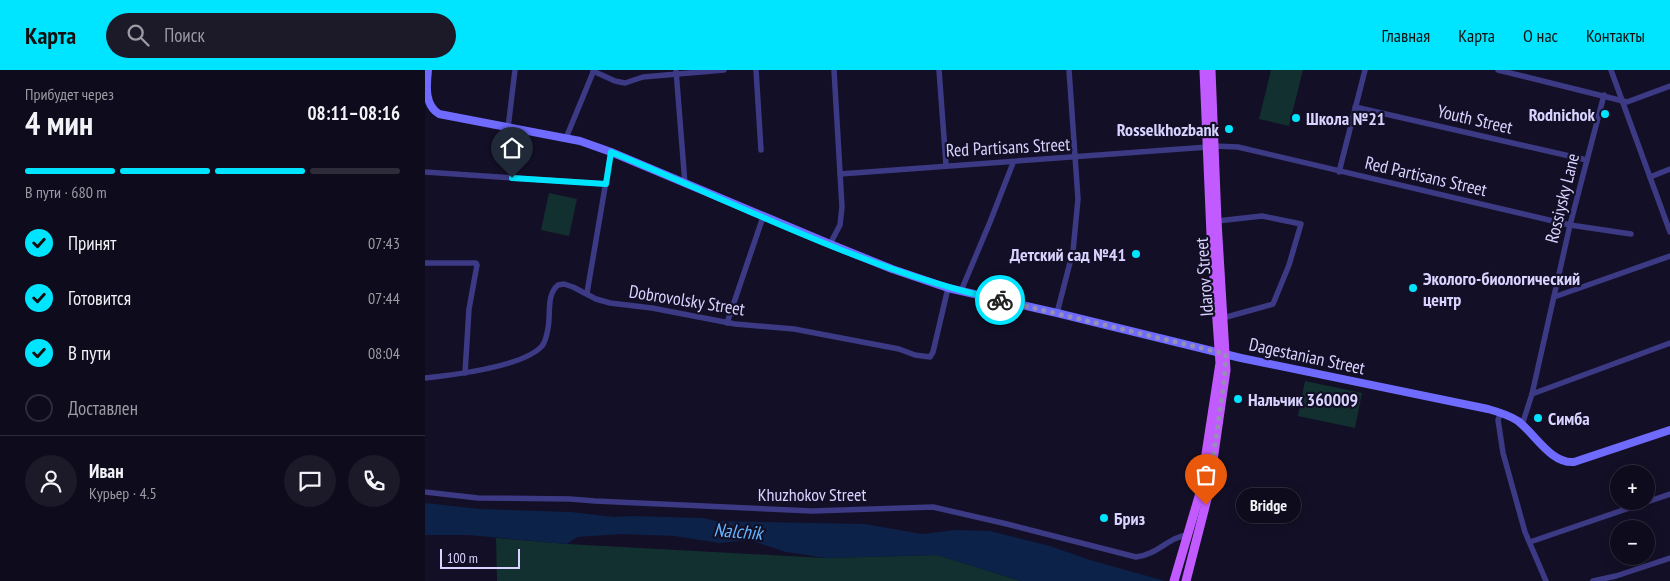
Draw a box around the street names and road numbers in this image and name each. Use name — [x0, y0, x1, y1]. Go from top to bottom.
street label: Youth Street — [1435, 99, 1515, 139]
street label: Red Partisans Street — [945, 132, 1071, 162]
street label: Red Partisans Street — [1363, 151, 1489, 201]
street label: Rossiysky Lane — [1540, 151, 1584, 245]
street label: Idarov Street — [1190, 237, 1218, 317]
street label: Dobrovolsky Street — [627, 279, 747, 321]
street label: Dagestanian Street — [1247, 332, 1367, 380]
street label: Khuzhokov Street — [758, 483, 866, 506]

